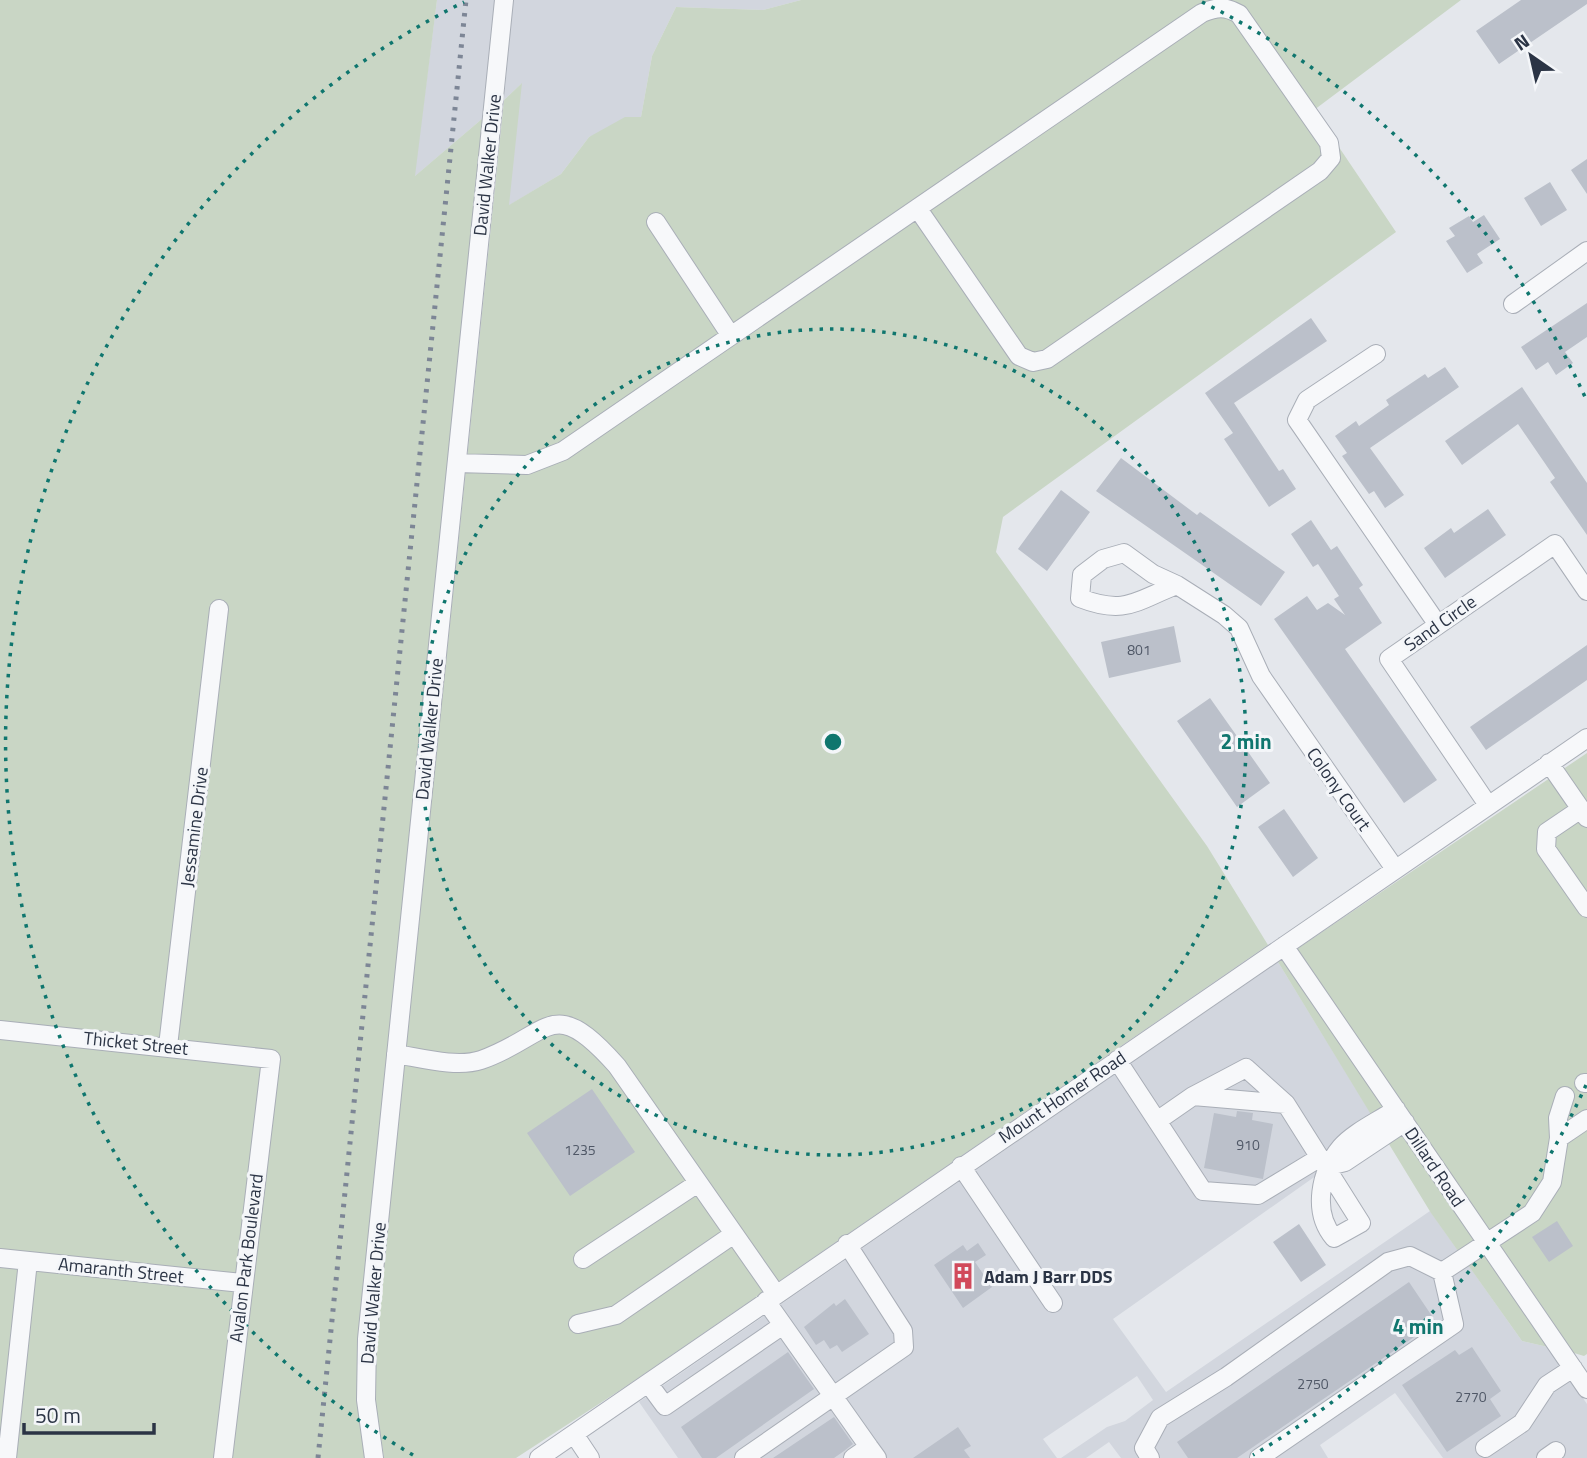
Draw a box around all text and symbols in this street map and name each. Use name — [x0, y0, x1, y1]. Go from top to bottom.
north arrow — [1496, 21, 1566, 91]
text: N — [1508, 26, 1535, 57]
street label: David Walker Drive — [466, 93, 508, 237]
street label: Sand Circle — [1398, 588, 1482, 658]
house number: 801 — [1127, 639, 1151, 660]
street label: David Walker Drive — [408, 657, 450, 801]
text: 2 min — [1220, 725, 1272, 757]
centre of rings — [821, 730, 845, 754]
street label: Colony Court — [1300, 742, 1378, 837]
street label: Jessamine Drive — [173, 765, 215, 889]
street label: Thicket Street — [82, 1024, 190, 1062]
street label: Mount Homer Road — [993, 1044, 1131, 1150]
street label: Dillard Road — [1398, 1122, 1472, 1212]
house number: 910 — [1236, 1134, 1260, 1155]
house number: 1235 — [564, 1139, 596, 1160]
street label: Avalon Park Boulevard — [222, 1172, 270, 1344]
street label: David Walker Drive — [353, 1221, 393, 1365]
street label: Amaranth Street — [57, 1250, 186, 1290]
building icon: Adam J Barr DDS — [948, 1261, 978, 1291]
place label: Adam J Barr DDS — [984, 1263, 1113, 1290]
text: 4 min — [1392, 1310, 1444, 1342]
house number: 2750 — [1297, 1373, 1329, 1394]
house number: 2770 — [1455, 1386, 1487, 1407]
scale bar — [24, 1392, 154, 1436]
text: 50 m — [35, 1399, 81, 1431]

